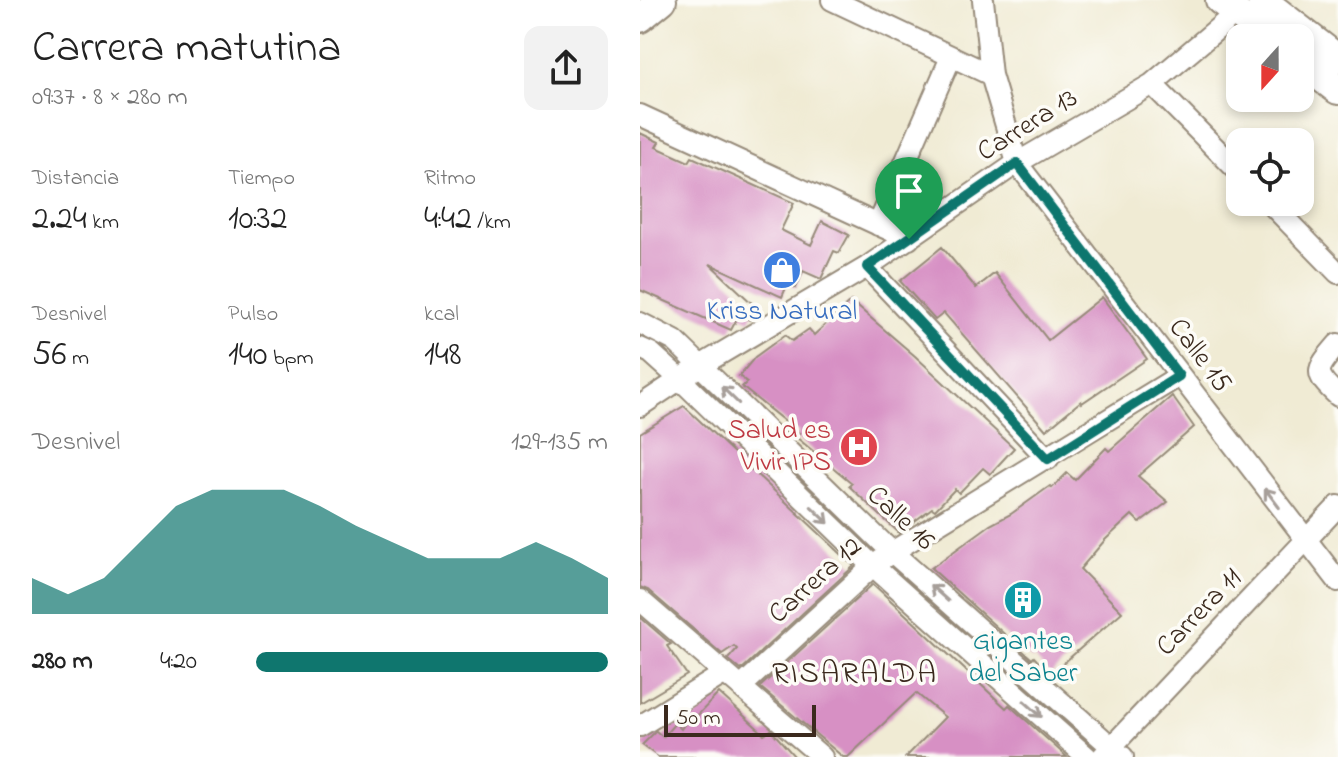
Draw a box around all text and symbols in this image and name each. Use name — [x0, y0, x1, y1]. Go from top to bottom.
text: Carrera matutina — [32, 17, 341, 81]
north arrow — [1226, 24, 1314, 112]
map controls — [1226, 24, 1314, 216]
button: share — [524, 26, 608, 110]
text: 09:37 · 8 × 280 m — [32, 79, 188, 117]
street label: Carrera 13 — [970, 79, 1086, 173]
button: locate — [1226, 128, 1314, 216]
pin — [875, 157, 943, 239]
text: Distancia — [32, 163, 119, 195]
text: Tiempo — [228, 163, 295, 195]
text: Ritmo — [424, 163, 476, 195]
icon: arrive — [887, 169, 931, 213]
text: 2.24 — [32, 195, 87, 245]
text: 10:32 — [228, 195, 287, 245]
text: 4:42 — [424, 195, 472, 245]
text: km — [87, 207, 119, 239]
text: /km — [472, 207, 511, 239]
shop icon: Kriss Natural — [761, 249, 803, 291]
place label: Kriss Natural — [707, 292, 857, 333]
text: Desnivel — [32, 299, 107, 331]
text: Pulso — [228, 299, 278, 331]
text: kcal — [424, 299, 459, 331]
street label: Calle 15 — [1157, 310, 1241, 402]
text: 56 — [32, 331, 66, 381]
text: 140 — [228, 331, 268, 381]
text: 148 — [424, 331, 462, 381]
text: m — [66, 343, 89, 375]
text: bpm — [268, 343, 314, 375]
one-way arrow — [721, 386, 740, 405]
place label: Salud es Vivir IPS — [728, 411, 831, 484]
text: Desnivel — [32, 424, 120, 462]
text: 129–135 m — [511, 424, 608, 462]
hospital icon: Salud es Vivir IPS — [838, 426, 880, 468]
street label: Calle 16 — [857, 476, 943, 562]
one-way arrow — [1264, 488, 1281, 509]
one-way arrow — [810, 505, 829, 524]
street label: Carrera 12 — [760, 528, 872, 634]
street label: Carrera 11 — [1147, 559, 1253, 666]
building icon: Gigantes del Saber — [1002, 579, 1044, 621]
one-way arrow — [929, 584, 949, 603]
place label: Gigantes del Saber — [968, 622, 1078, 695]
text: 280 m — [32, 643, 93, 681]
text: 4:20 — [160, 643, 197, 681]
district label: RISARALDA — [772, 653, 938, 697]
one-way arrow — [1023, 699, 1043, 717]
scale bar — [664, 701, 816, 737]
text: 50 m — [676, 703, 721, 735]

